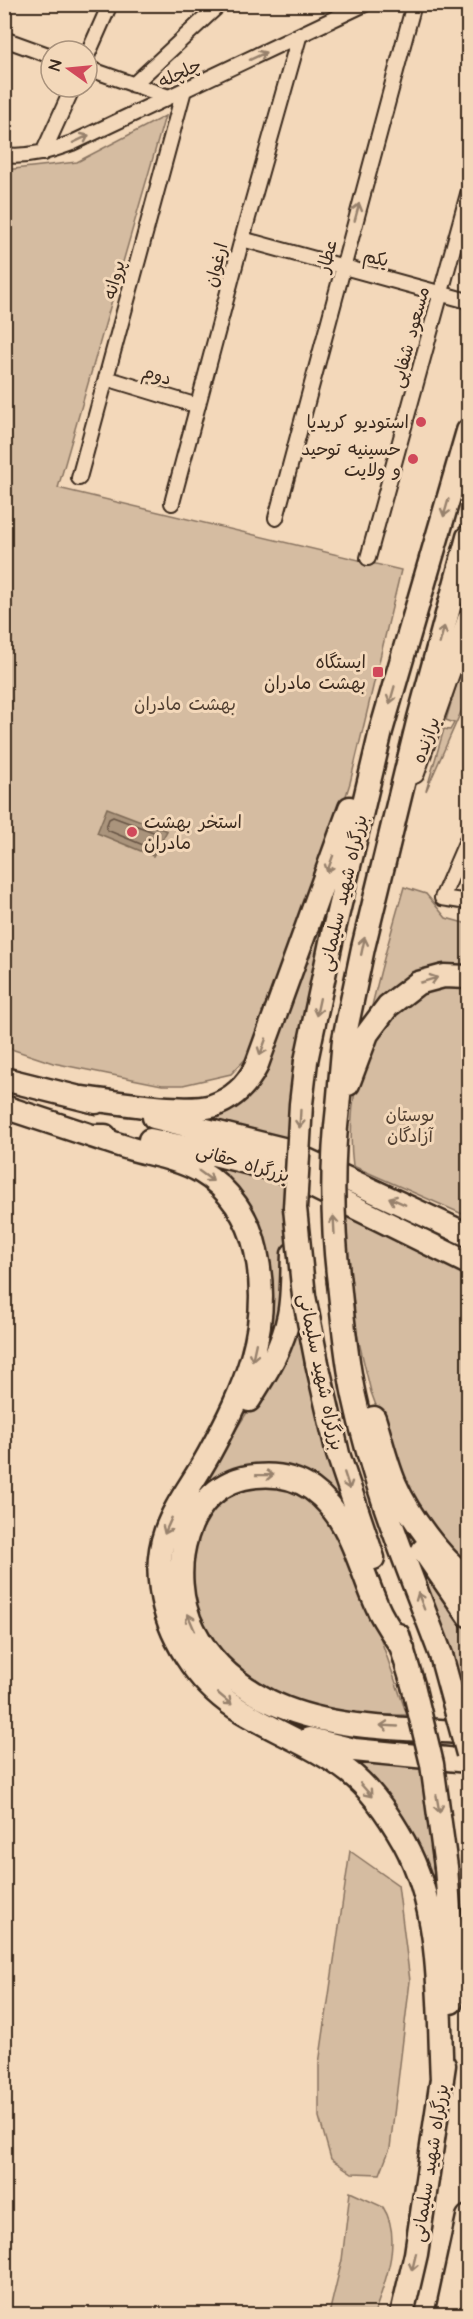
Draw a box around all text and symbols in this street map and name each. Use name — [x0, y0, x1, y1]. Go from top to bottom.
north arrow — [39, 39, 99, 99]
one-way arrow — [248, 50, 266, 62]
street label: چلچله — [155, 53, 206, 94]
text: N — [44, 58, 67, 73]
one-way arrow — [72, 132, 90, 144]
one-way arrow — [352, 203, 364, 222]
street label: عطار — [311, 237, 344, 277]
street label: ارغوان — [199, 240, 234, 290]
street label: یکم — [360, 243, 391, 275]
street label: پروانه — [97, 258, 132, 303]
street label: مسعود شفاپی — [385, 284, 436, 390]
street label: دوم — [139, 359, 174, 393]
place label: استودیو کریدیا — [306, 410, 409, 435]
marker: استودیو کریدیا — [414, 415, 428, 429]
place label: حسینیه توحید و ولایت — [301, 437, 401, 483]
marker: حسینیه توحید و ولایت — [406, 452, 420, 466]
one-way arrow — [440, 498, 451, 517]
one-way arrow — [436, 626, 448, 645]
place label: ایستگاه بهشت مادران — [264, 650, 366, 696]
marker: ایستگاه بهشت مادران — [371, 665, 385, 679]
one-way arrow — [385, 685, 397, 704]
park label: بهشت مادران — [134, 692, 236, 717]
street label: برازنده — [407, 713, 446, 767]
place label: استخر بهشت مادران — [144, 810, 242, 856]
street label: بزرگراه شهید سلیمانی — [313, 812, 374, 974]
marker: استخر بهشت مادران — [125, 825, 139, 839]
one-way arrow — [323, 854, 334, 873]
one-way arrow — [358, 937, 370, 956]
one-way arrow — [420, 974, 439, 985]
one-way arrow — [312, 997, 323, 1016]
one-way arrow — [257, 1037, 268, 1056]
park label: بوستان آزادگان — [385, 1103, 435, 1149]
one-way arrow — [294, 1109, 305, 1129]
street label: بزرگراه حقانی — [193, 1138, 292, 1189]
one-way arrow — [198, 1170, 214, 1182]
one-way arrow — [388, 1195, 406, 1206]
one-way arrow — [328, 1216, 339, 1236]
street label: بزرگراه شهید سلیمانی — [292, 1291, 349, 1453]
one-way arrow — [248, 1342, 260, 1361]
one-way arrow — [254, 1470, 274, 1481]
one-way arrow — [342, 1471, 353, 1490]
one-way arrow — [162, 1516, 173, 1534]
one-way arrow — [414, 1592, 425, 1610]
one-way arrow — [185, 1614, 196, 1632]
one-way arrow — [217, 1692, 232, 1706]
one-way arrow — [380, 1721, 400, 1732]
one-way arrow — [359, 1782, 373, 1797]
one-way arrow — [433, 1794, 444, 1813]
street label: بزرگراه شهید سلیمانی — [406, 2082, 455, 2244]
one-way arrow — [408, 2252, 419, 2272]

